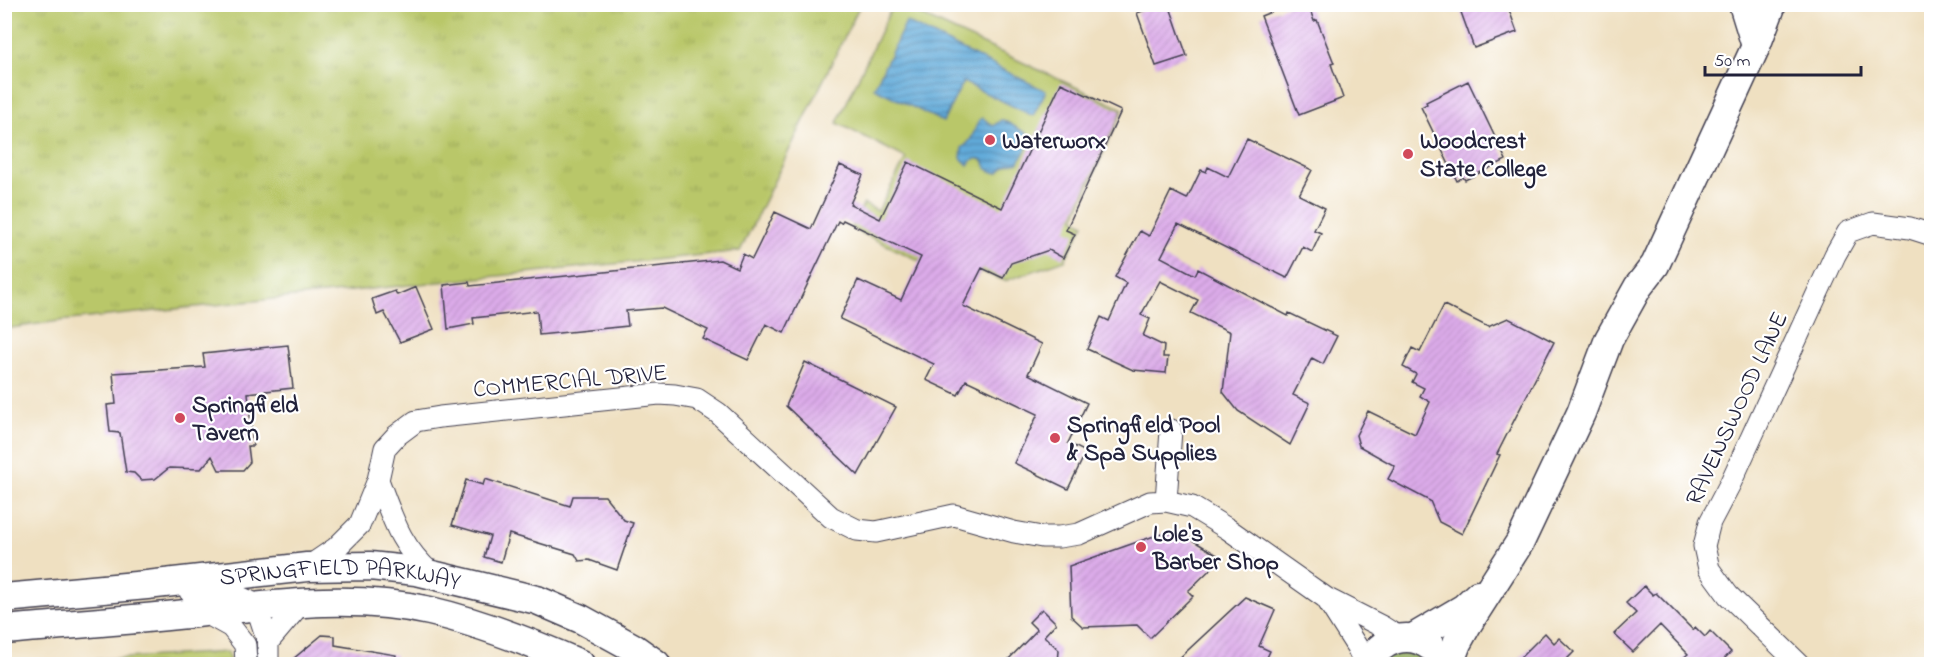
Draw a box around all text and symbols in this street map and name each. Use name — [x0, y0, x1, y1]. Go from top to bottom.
scale bar — [1705, 39, 1861, 77]
text: 50 m — [1714, 49, 1751, 75]
place label: Waterworx — [1002, 125, 1106, 160]
place label: Woodcrest State College — [1420, 125, 1548, 189]
marker: Waterworx — [983, 133, 997, 147]
marker: Woodcrest State College — [1401, 147, 1415, 161]
street label: RAVENSWOOD LANE — [1678, 306, 1799, 512]
street label: COMMERCIAL DRIVE — [472, 357, 669, 408]
place label: Springfield Tavern — [192, 389, 299, 452]
place label: Springfield Pool & Spa Supplies — [1066, 409, 1220, 472]
marker: Springfield Tavern — [173, 411, 187, 425]
marker: Springfield Pool & Spa Supplies — [1048, 431, 1062, 445]
place label: Lole's Barber Shop — [1152, 518, 1279, 581]
marker: Lole's Barber Shop — [1134, 540, 1148, 554]
street label: SPRINGFIELD PARKWAY — [218, 551, 464, 601]

